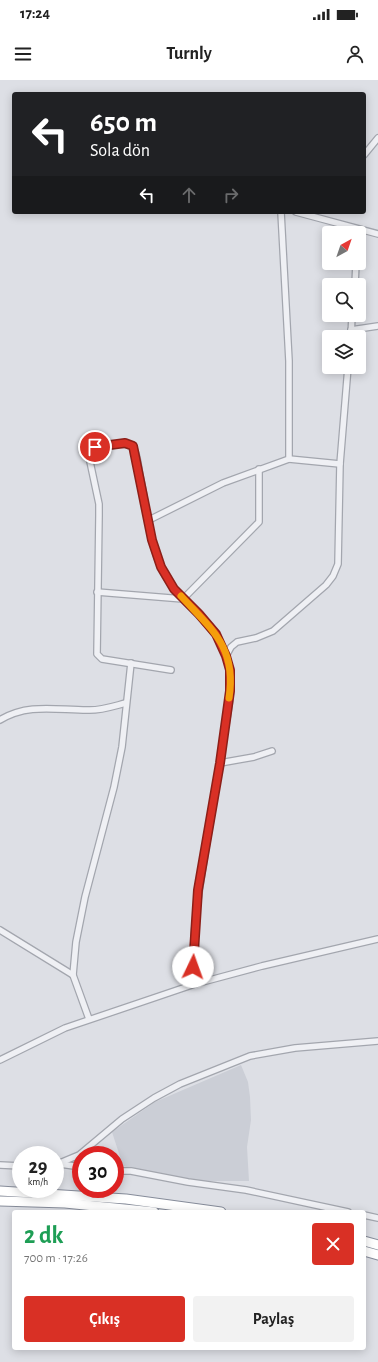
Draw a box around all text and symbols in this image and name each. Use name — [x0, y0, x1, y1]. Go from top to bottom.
text: 17:24 — [20, 6, 50, 21]
icon: menu — [12, 43, 34, 65]
icon: person — [344, 43, 366, 65]
text: Turnly — [166, 45, 212, 63]
icon: left — [24, 108, 76, 160]
text: 650 m — [90, 109, 157, 137]
text: Sola dön — [90, 142, 150, 160]
icon: left — [136, 184, 158, 206]
icon: ahead — [178, 184, 200, 206]
icon: right — [220, 184, 242, 206]
north arrow — [322, 226, 366, 270]
map controls — [322, 226, 366, 374]
button: search — [322, 278, 366, 322]
button: layers — [322, 330, 366, 374]
pin — [78, 430, 112, 464]
icon: arrive — [84, 436, 106, 458]
position arrow — [172, 946, 214, 988]
speed limit sign: 30 — [72, 1146, 124, 1198]
text: 29 — [28, 1157, 48, 1177]
text: km/h — [28, 1177, 48, 1187]
button: close — [312, 1223, 354, 1265]
text: 2 dk — [24, 1224, 63, 1248]
text: 700 m · 17:26 — [24, 1252, 88, 1265]
button: Çıkış — [24, 1296, 185, 1342]
button: Paylaş — [193, 1296, 354, 1342]

